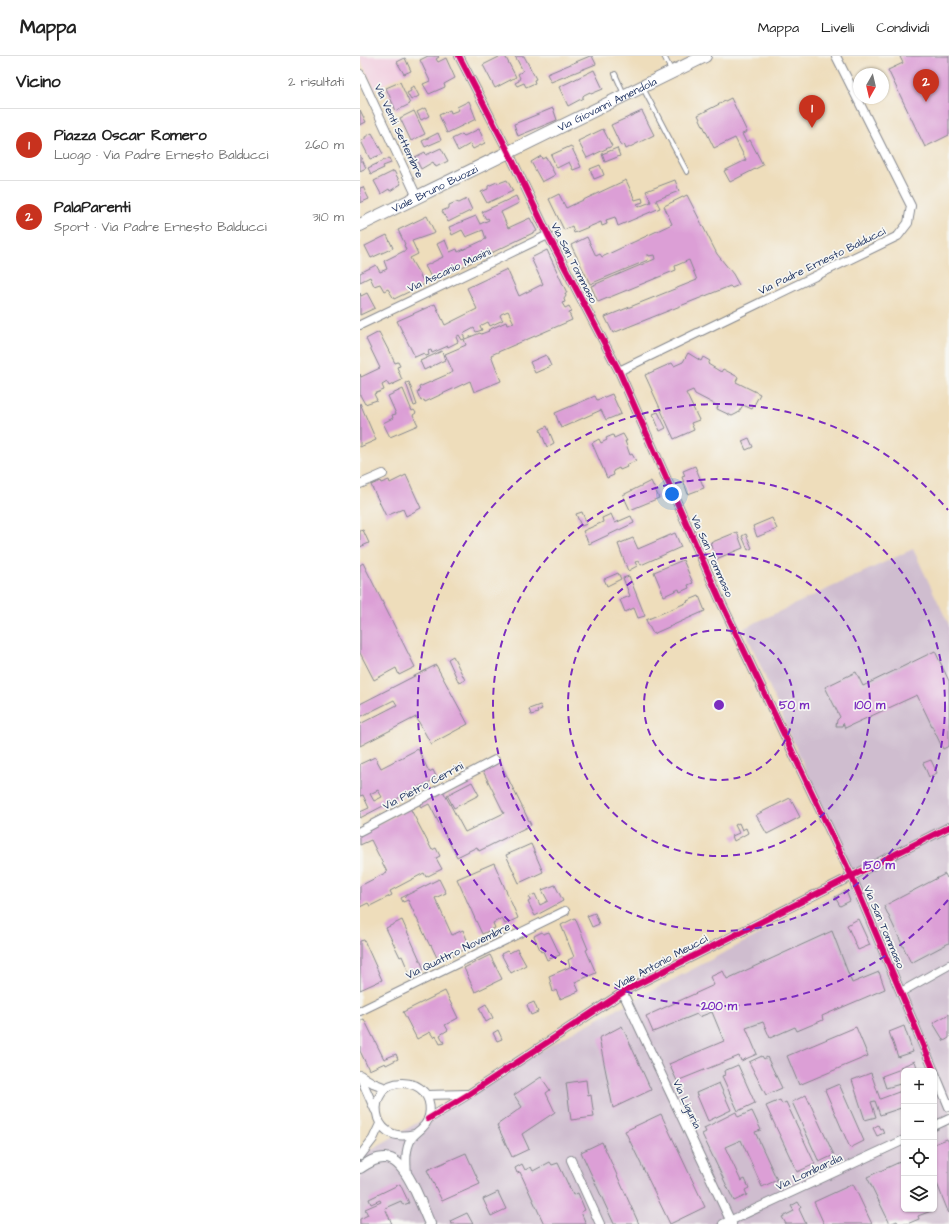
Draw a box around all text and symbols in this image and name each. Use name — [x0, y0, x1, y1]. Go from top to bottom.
text: Mappa — [20, 14, 76, 41]
text: Mappa — [758, 18, 799, 38]
text: Livelli — [821, 18, 854, 38]
text: Condividi — [876, 18, 929, 38]
north arrow — [853, 68, 889, 104]
pin: 2 — [913, 69, 939, 102]
text: Vicino — [16, 70, 61, 94]
text: 2 risultati — [288, 73, 344, 91]
street label: Via Giovanni Amendola — [555, 73, 659, 135]
street label: Via Venti Settembre — [371, 82, 427, 180]
pin: 1 — [799, 95, 825, 128]
text: Piazza Oscar Romero — [54, 125, 207, 146]
text: 1 — [28, 136, 30, 154]
text: 260 m — [305, 136, 344, 154]
text: Luogo · Via Padre Ernesto Balducci — [54, 146, 268, 164]
street label: Viale Bruno Buozzi — [389, 161, 480, 216]
text: PalaParenti — [54, 197, 131, 218]
text: 2 — [25, 208, 33, 226]
text: 310 m — [312, 208, 344, 226]
text: Sport · Via Padre Ernesto Balducci — [54, 218, 267, 236]
street label: Via San Tommaso — [547, 220, 601, 307]
street label: Via Padre Ernesto Balducci — [756, 223, 888, 298]
street label: Via Ascanio Masini — [405, 244, 493, 296]
your location — [662, 484, 682, 504]
street label: Via San Tommaso — [687, 512, 737, 600]
text: 50 m — [779, 697, 810, 714]
text: 100 m — [855, 697, 886, 714]
centre of rings — [712, 698, 726, 712]
street label: Via Pietro Cerrini — [380, 758, 466, 814]
text: 150 m — [863, 857, 896, 874]
street label: Via San Tommaso — [860, 883, 909, 971]
street label: Via Quattro Novembre — [403, 919, 513, 983]
street label: Viale Antonio Meucci — [612, 931, 710, 993]
text: 200 m — [700, 998, 738, 1015]
map controls — [901, 1068, 937, 1212]
button: + — [901, 1068, 937, 1104]
street label: Via Liguria — [668, 1077, 705, 1132]
button: − — [901, 1104, 937, 1140]
button: locate — [901, 1140, 937, 1176]
street label: Via Lombardia — [773, 1150, 845, 1194]
button: layers — [901, 1176, 937, 1212]

